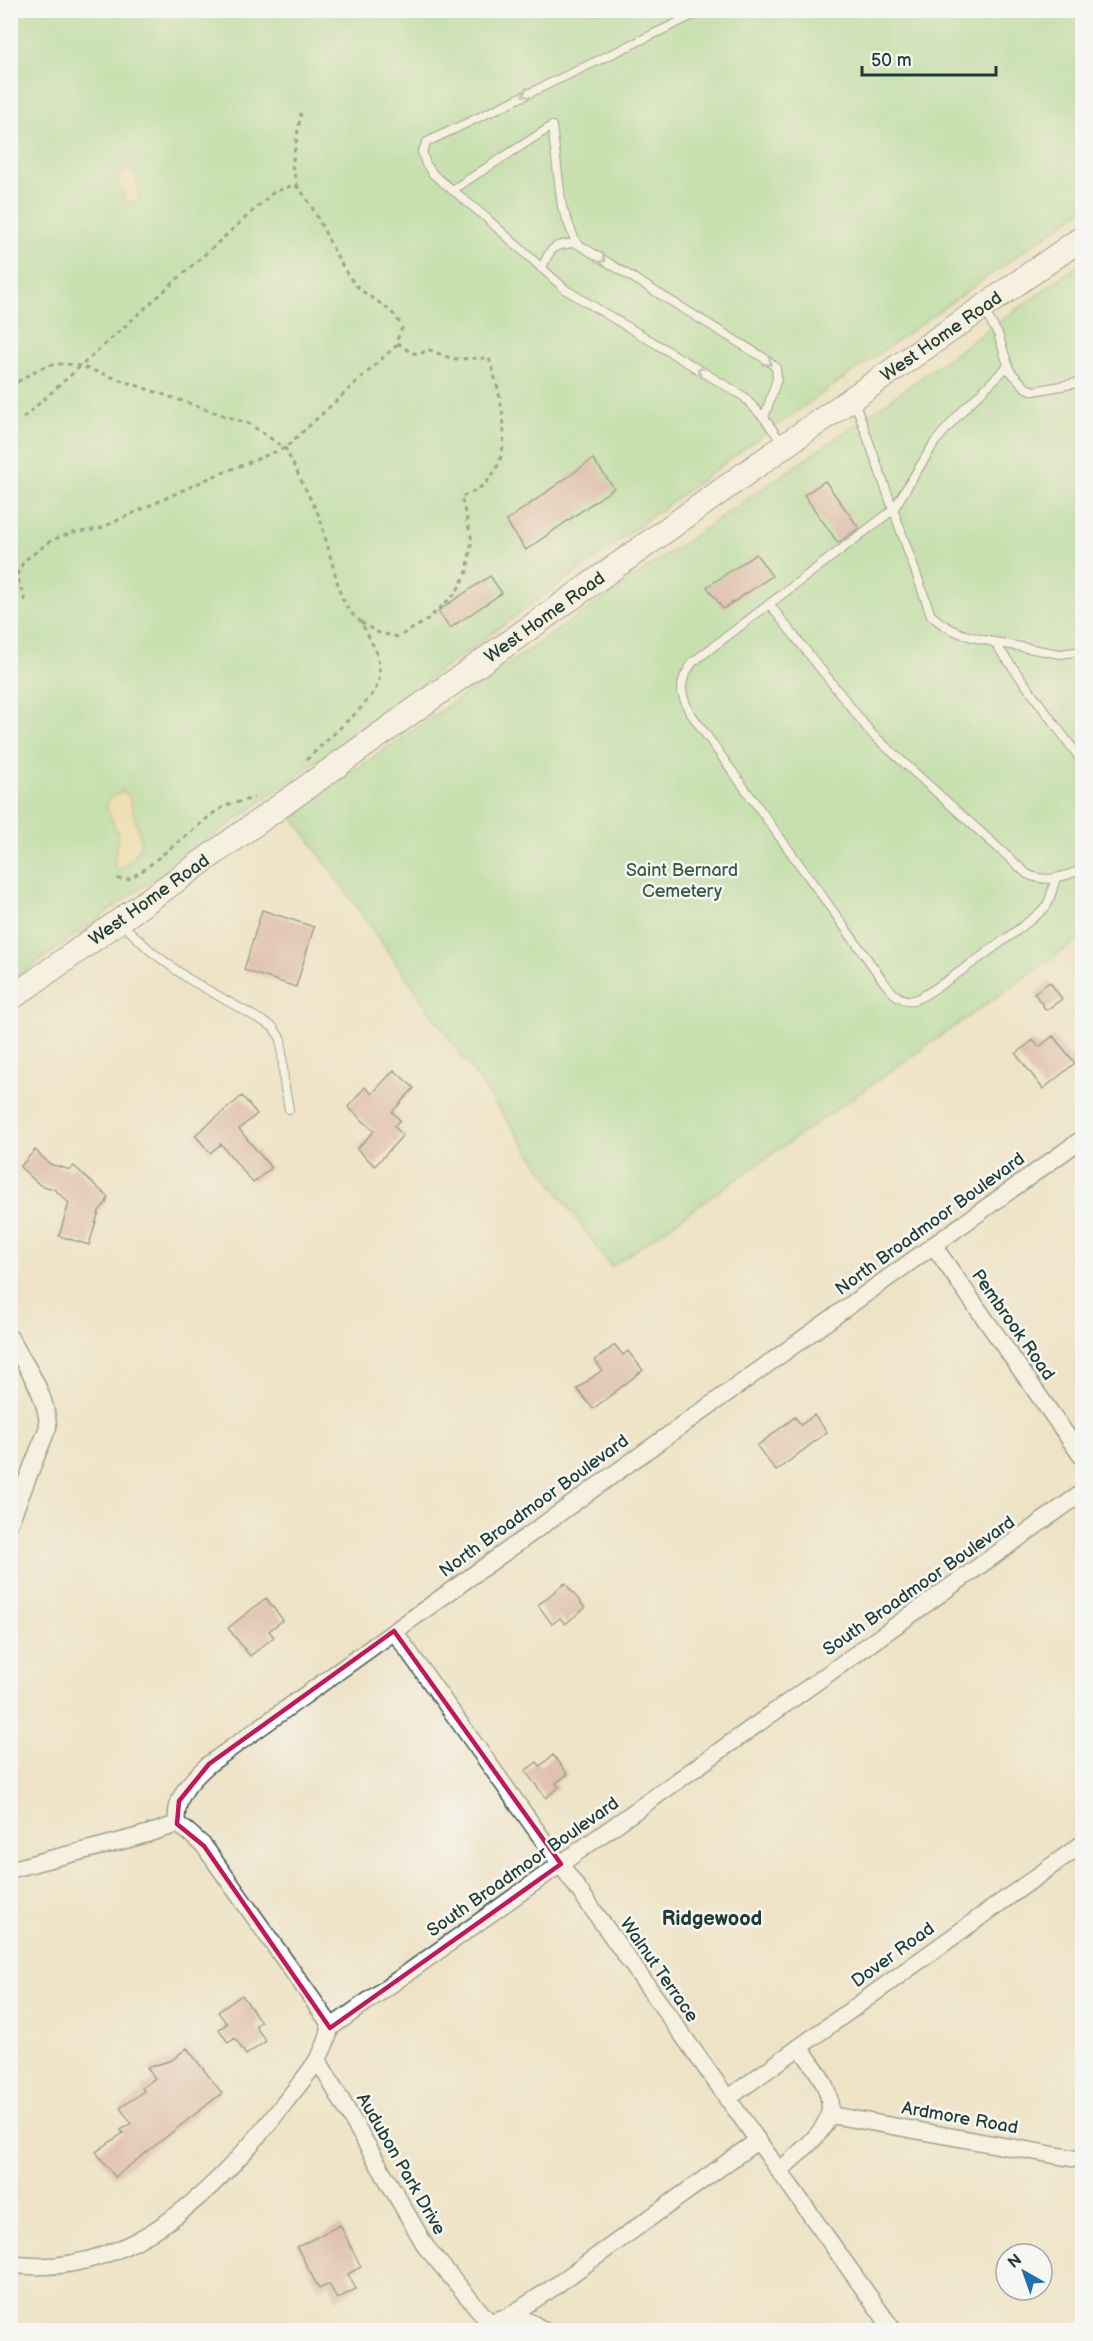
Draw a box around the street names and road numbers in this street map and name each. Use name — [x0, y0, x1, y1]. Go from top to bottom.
street label: West Home Road — [877, 287, 1006, 386]
street label: West Home Road — [480, 567, 609, 667]
street label: West Home Road — [85, 850, 213, 950]
street label: North Broadmoor Boulevard — [831, 1148, 1029, 1300]
street label: Pembrook Road — [967, 1266, 1059, 1384]
street label: North Broadmoor Boulevard — [435, 1430, 633, 1582]
street label: South Broadmoor Boulevard — [819, 1512, 1019, 1660]
street label: South Broadmoor Boulevard — [423, 1793, 623, 1941]
street label: Walnut Terrace — [615, 1914, 703, 2026]
street label: Dover Road — [848, 1918, 938, 1992]
street label: Audubon Park Drive — [352, 2090, 450, 2239]
street label: Ardmore Road — [900, 2097, 1020, 2139]

